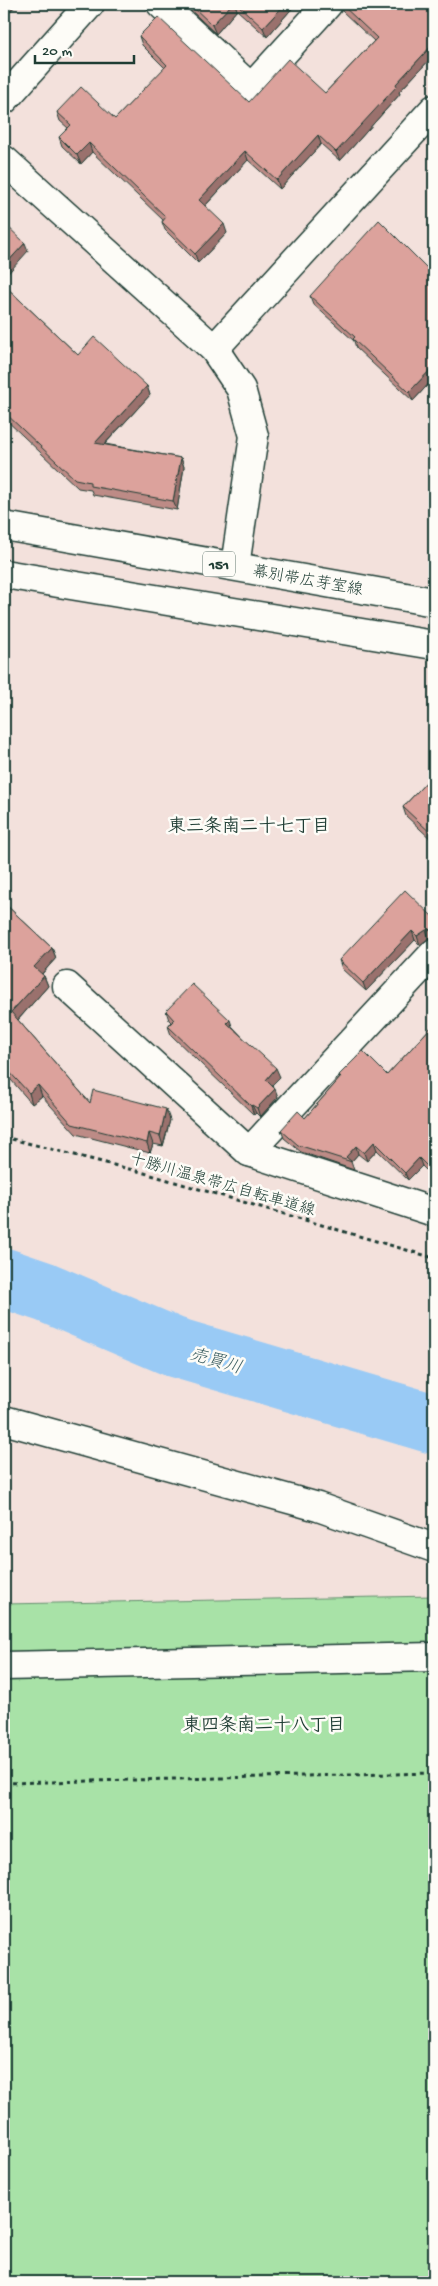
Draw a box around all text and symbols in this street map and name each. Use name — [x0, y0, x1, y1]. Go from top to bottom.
scale bar — [35, 32, 134, 64]
text: 20 m — [42, 43, 72, 61]
road number: 151 — [203, 552, 235, 576]
street label: 幕別帯広芽室線 — [251, 561, 365, 602]
district label: 東三条南二十七丁目 — [168, 816, 330, 838]
street label: 十勝川温泉帯広自転車道線 — [127, 1149, 317, 1222]
water label: 売買川 — [186, 1344, 244, 1380]
district label: 東四条南二十八丁目 — [183, 1715, 345, 1737]

